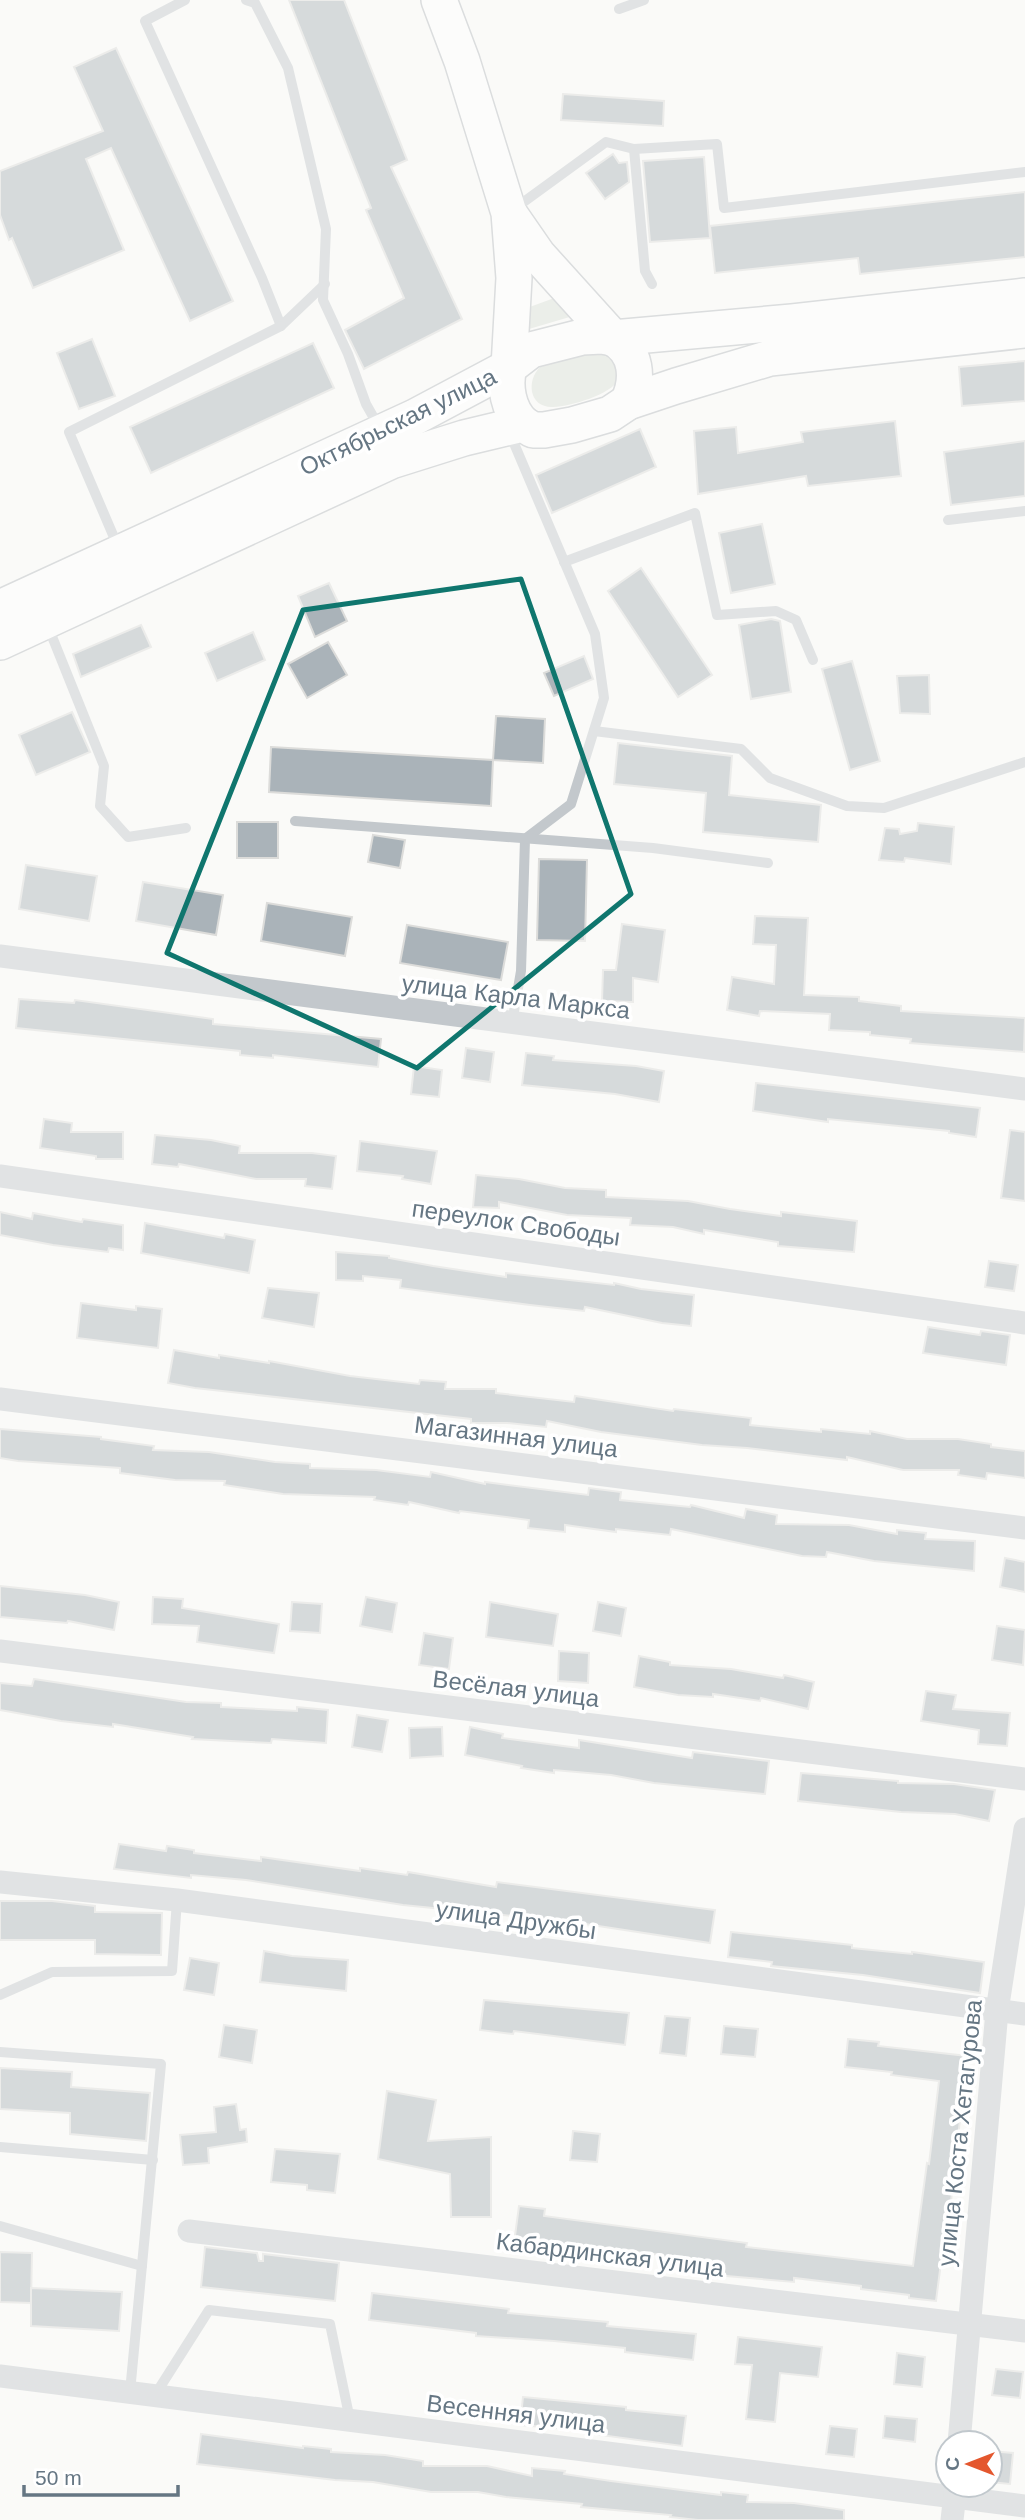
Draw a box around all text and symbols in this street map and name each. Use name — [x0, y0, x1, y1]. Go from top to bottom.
street label: Октябрьская улица — [295, 362, 501, 481]
street label: улица Карла Маркса — [400, 969, 632, 1024]
street label: переулок Свободы — [410, 1195, 622, 1250]
street label: Магазинная улица — [413, 1411, 620, 1462]
street label: Весёлая улица — [431, 1665, 602, 1712]
street label: улица Дружбы — [434, 1895, 598, 1944]
street label: улица Коста Хетагурова — [932, 1997, 987, 2268]
street label: Кабардинская улица — [495, 2227, 726, 2282]
street label: Весенняя улица — [425, 2389, 608, 2438]
north arrow — [934, 2429, 1004, 2499]
scale bar — [24, 2454, 178, 2498]
text: С — [942, 2457, 963, 2471]
text: 50 m — [35, 2466, 82, 2489]

